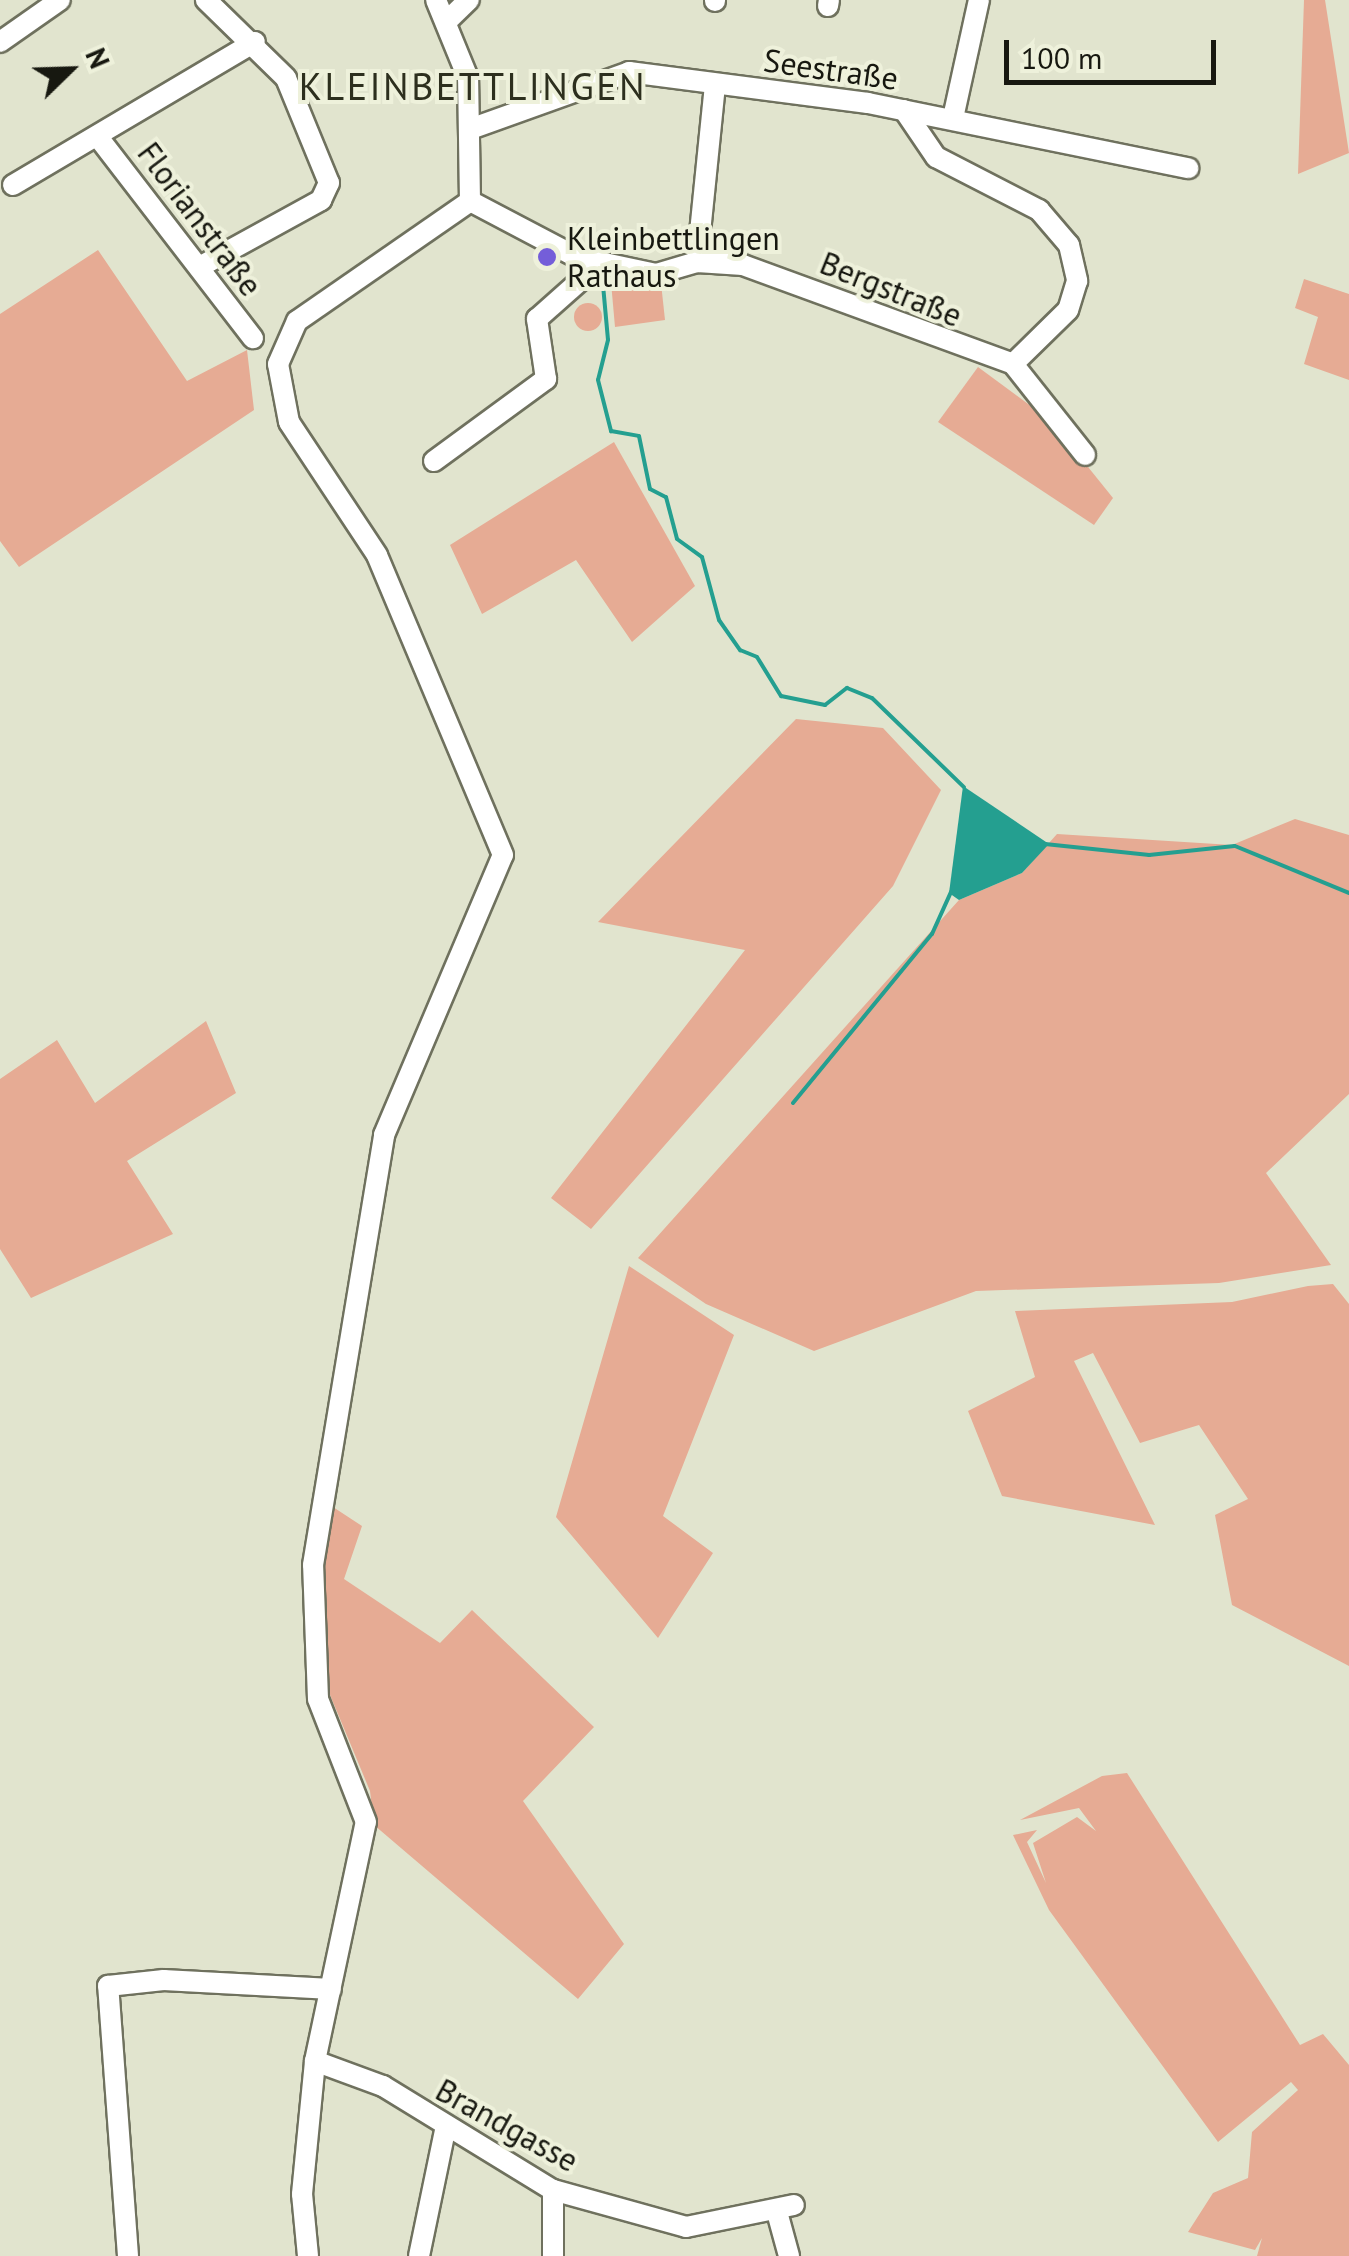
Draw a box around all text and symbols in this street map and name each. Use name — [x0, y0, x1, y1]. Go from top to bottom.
north arrow — [20, 20, 120, 120]
scale bar — [1009, 20, 1222, 82]
text: 100 m — [1021, 38, 1102, 77]
street label: Seestraße — [761, 41, 901, 97]
text: N — [77, 42, 119, 74]
district label: KLEINBETTLINGEN — [299, 63, 647, 109]
street label: Florianstraße — [130, 135, 270, 303]
place label: Kleinbettlingen Rathaus — [567, 220, 780, 295]
street label: Bergstraße — [815, 243, 967, 335]
marker: Kleinbettlingen Rathaus — [536, 246, 558, 268]
street label: Brandgasse — [429, 2070, 585, 2180]

